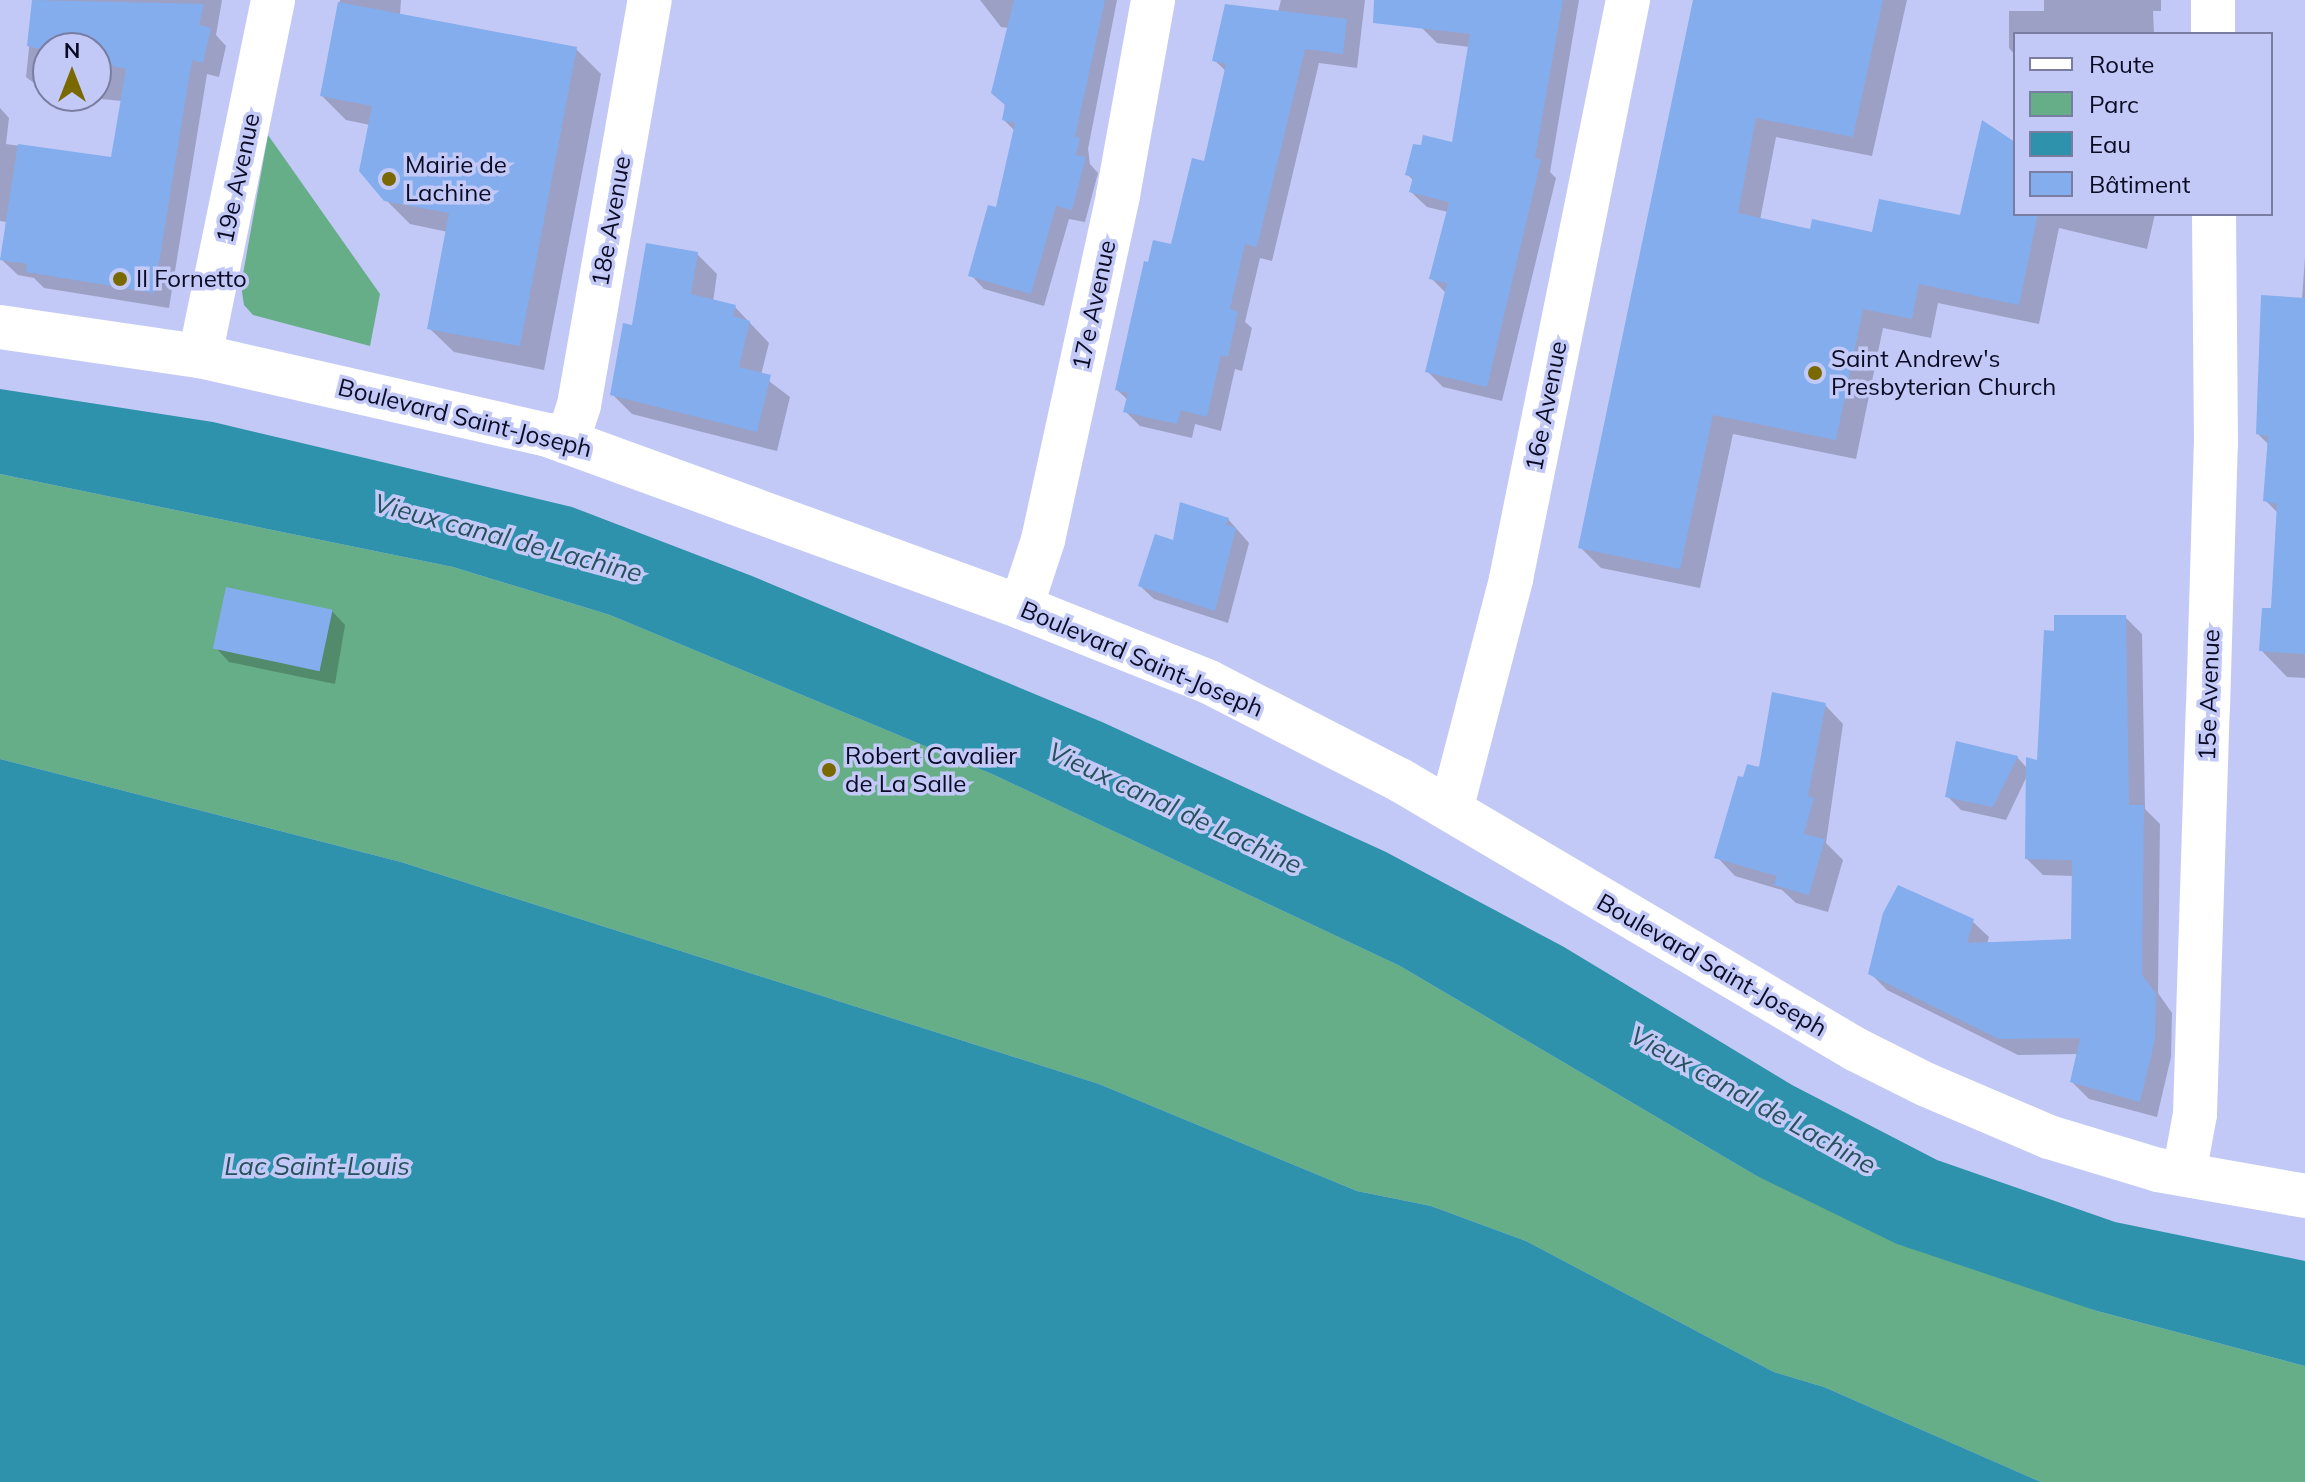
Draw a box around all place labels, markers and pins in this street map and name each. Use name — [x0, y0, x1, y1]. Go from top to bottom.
place label: Mairie de Lachine — [405, 151, 507, 207]
marker: Mairie de Lachine — [380, 170, 398, 188]
place label: Il Fornetto — [136, 265, 247, 293]
marker: Il Fornetto — [111, 270, 129, 288]
place label: Saint Andrew's Presbyterian Church — [1831, 345, 2056, 401]
marker: Saint Andrew's Presbyterian Church — [1806, 364, 1824, 382]
place label: Robert Cavalier de La Salle — [845, 742, 1017, 798]
marker: Robert Cavalier de La Salle — [820, 761, 838, 779]

